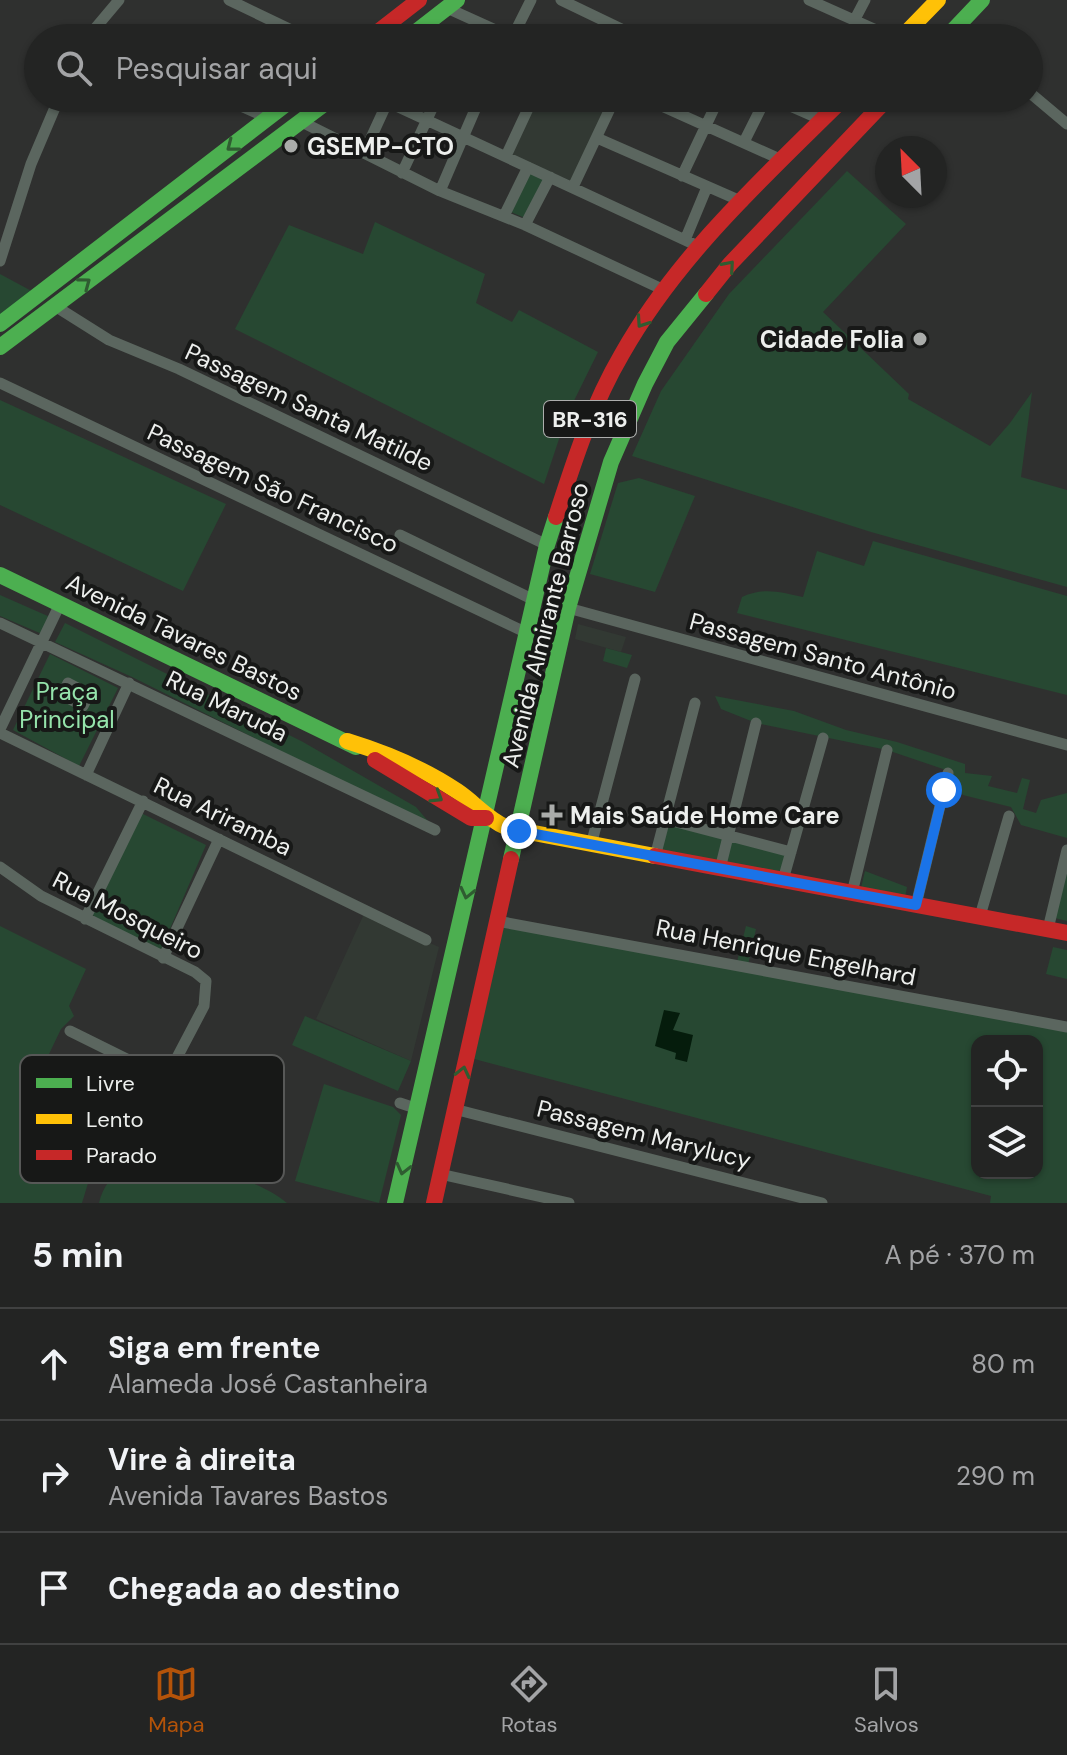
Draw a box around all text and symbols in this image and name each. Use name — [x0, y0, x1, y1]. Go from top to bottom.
search box — [24, 24, 1043, 112]
icon: search — [52, 46, 96, 90]
text: Pesquisar aqui — [116, 49, 318, 88]
place label: GSEMP-CTO — [307, 131, 454, 162]
one-way arrow — [226, 136, 241, 150]
north arrow — [875, 136, 947, 208]
marker: GSEMP-CTO — [282, 137, 300, 155]
one-way arrow — [719, 260, 734, 275]
one-way arrow — [76, 279, 90, 293]
one-way arrow — [637, 313, 652, 327]
place label: Cidade Folia — [760, 324, 904, 355]
marker: Cidade Folia — [911, 330, 929, 348]
street label: Passagem Santa Matilde — [180, 336, 438, 478]
road number: BR-316 — [544, 401, 636, 437]
street label: Passagem São Francisco — [142, 416, 404, 560]
street label: Avenida Almirante Barroso — [495, 479, 595, 771]
street label: Avenida Tavares Bastos — [61, 566, 307, 708]
street label: Passagem Santo Antônio — [686, 605, 960, 707]
street label: Rua Maruda — [161, 663, 293, 749]
park label: Praça Principal — [19, 676, 115, 735]
street label: Rua Ariramba — [149, 769, 297, 863]
route start — [926, 772, 962, 808]
one-way arrow — [428, 787, 443, 802]
place label: Mais Saúde Home Care — [570, 800, 840, 831]
marker: Mais Saúde Home Care — [541, 804, 563, 826]
route end — [501, 813, 537, 849]
street label: Rua Mosqueiro — [48, 864, 208, 966]
one-way arrow — [460, 886, 477, 900]
street label: Rua Henrique Engelhard — [653, 912, 919, 992]
map controls — [971, 1035, 1043, 1179]
button: locate — [971, 1035, 1043, 1107]
legend — [20, 1055, 284, 1183]
one-way arrow — [453, 1066, 470, 1080]
text: Livre — [86, 1069, 135, 1098]
street label: Passagem Marylucy — [534, 1092, 754, 1176]
text: Lento — [86, 1105, 144, 1134]
button: layers — [971, 1107, 1043, 1179]
text: Parado — [86, 1141, 157, 1170]
one-way arrow — [396, 1162, 413, 1176]
text: 5 min — [32, 1233, 123, 1278]
text: A pé · 370 m — [884, 1238, 1035, 1272]
text: Siga em frente — [108, 1328, 321, 1367]
icon: ahead — [32, 1342, 76, 1386]
text: 80 m — [971, 1347, 1035, 1381]
text: Alameda José Castanheira — [108, 1367, 428, 1401]
text: Vire à direita — [108, 1440, 296, 1479]
icon: right — [32, 1454, 76, 1498]
text: 290 m — [956, 1459, 1035, 1493]
text: Avenida Tavares Bastos — [108, 1479, 388, 1513]
icon: arrive — [32, 1566, 76, 1610]
text: Chegada ao destino — [108, 1569, 400, 1608]
tab: Mapa — [148, 1662, 204, 1739]
tab: Rotas — [501, 1662, 558, 1739]
tab: Salvos — [854, 1662, 919, 1739]

